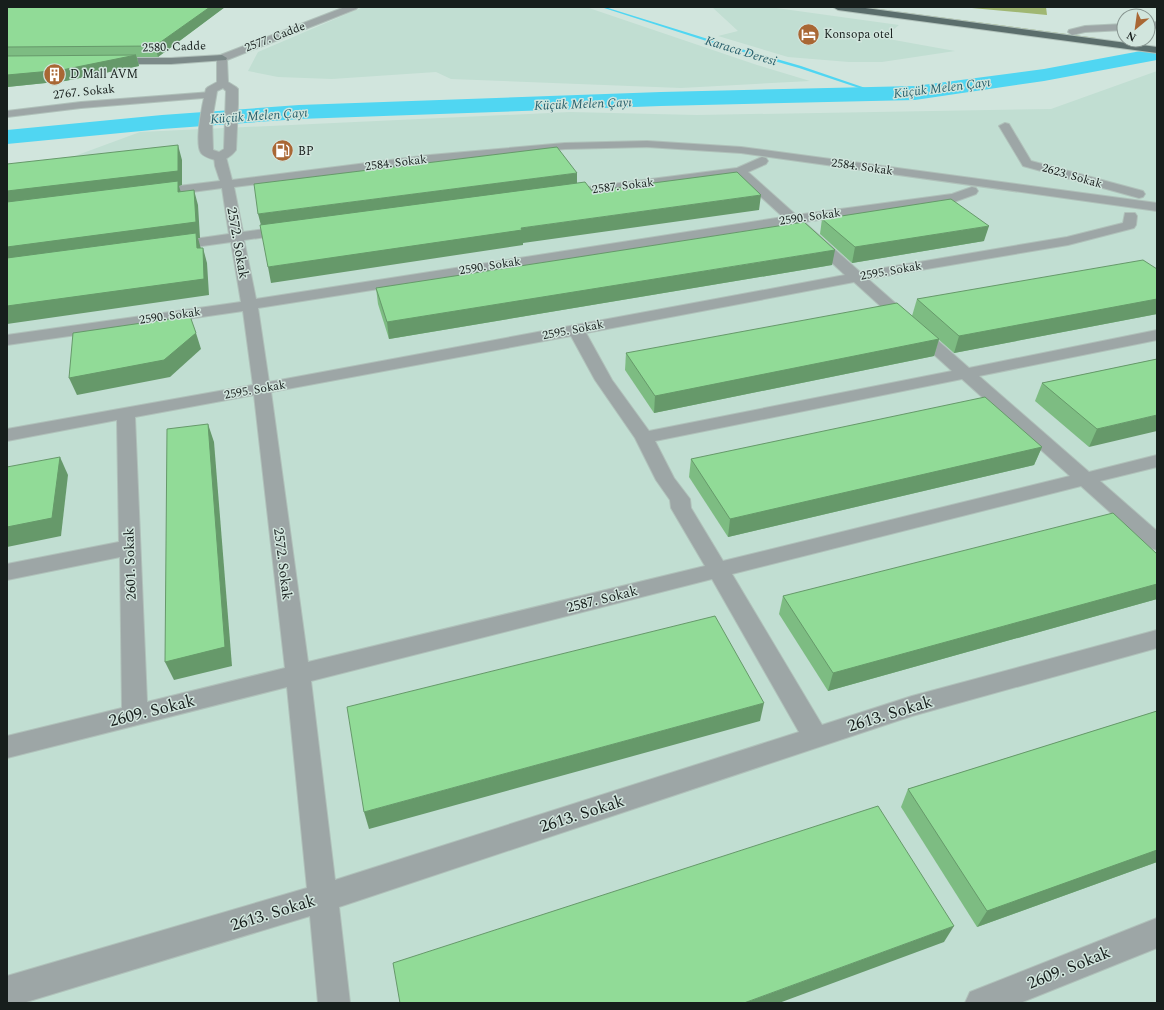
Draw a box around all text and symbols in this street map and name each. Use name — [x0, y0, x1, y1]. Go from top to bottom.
north arrow — [1116, 8, 1156, 48]
street label: 2577. Cadde — [242, 17, 308, 57]
hotel icon: Konsopa otel — [795, 21, 821, 47]
place label: Konsopa otel — [824, 25, 893, 44]
text: N — [1123, 27, 1139, 46]
water label: Karaca Deresi — [703, 31, 780, 71]
street label: 2580. Cadde — [142, 36, 206, 58]
building icon: D Mall AVM — [41, 61, 67, 87]
place label: D Mall AVM — [70, 65, 138, 84]
water label: Küçük Melen Çayı — [892, 72, 992, 104]
street label: 2767. Sokak — [52, 79, 116, 105]
water label: Küçük Melen Çayı — [534, 92, 633, 116]
water label: Küçük Melen Çayı — [209, 103, 309, 129]
fuel station icon: BP — [270, 138, 296, 164]
place label: BP — [298, 142, 314, 161]
street label: 2584. Sokak — [364, 150, 428, 176]
street label: 2584. Sokak — [830, 153, 894, 181]
street label: 2623. Sokak — [1040, 158, 1105, 194]
street label: 2587. Sokak — [591, 173, 655, 199]
street label: 2590. Sokak — [778, 203, 842, 231]
street label: 2572. Sokak — [221, 205, 255, 281]
street label: 2590. Sokak — [458, 252, 522, 280]
street label: 2595. Sokak — [859, 256, 924, 286]
street label: 2590. Sokak — [138, 302, 202, 330]
street label: 2595. Sokak — [541, 315, 606, 345]
street label: 2595. Sokak — [223, 375, 288, 405]
street label: 2601. Sokak — [118, 527, 142, 601]
street label: 2572. Sokak — [268, 527, 298, 601]
street label: 2587. Sokak — [564, 580, 640, 618]
street label: 2609. Sokak — [106, 688, 198, 734]
street label: 2613. Sokak — [844, 689, 936, 739]
street label: 2613. Sokak — [536, 788, 628, 840]
street label: 2613. Sokak — [227, 888, 319, 938]
street label: 2609. Sokak — [1023, 939, 1115, 997]

